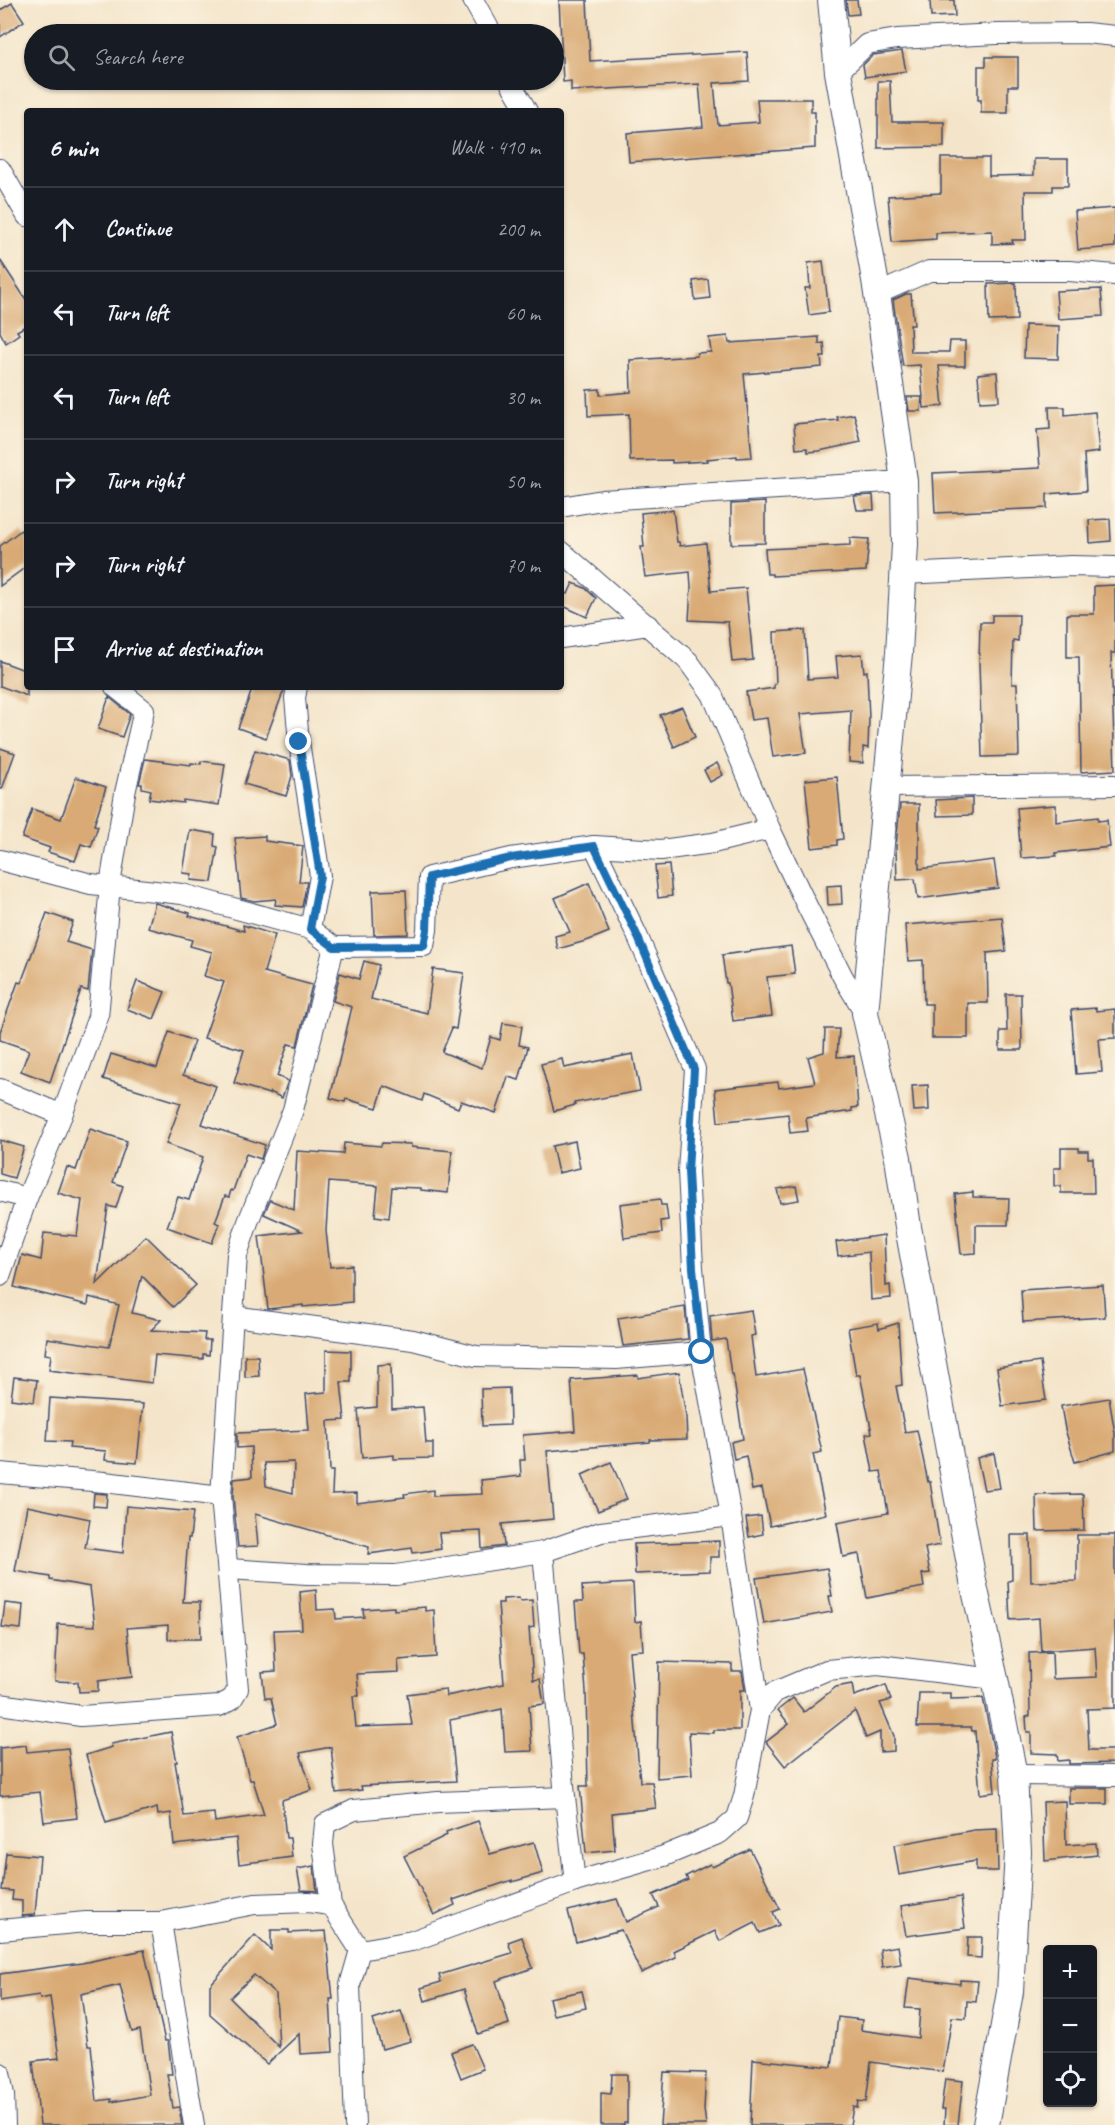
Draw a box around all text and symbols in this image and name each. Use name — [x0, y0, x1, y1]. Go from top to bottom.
search box — [24, 24, 564, 90]
icon: search — [45, 41, 78, 74]
text: Search here — [93, 43, 183, 71]
text: 6 min — [48, 131, 98, 164]
text: Walk · 410 m — [450, 135, 540, 160]
icon: ahead — [48, 213, 81, 246]
text: Continue — [105, 215, 171, 243]
text: 200 m — [497, 217, 540, 242]
icon: left — [48, 297, 81, 330]
text: Turn left — [105, 299, 169, 327]
text: 60 m — [506, 301, 540, 326]
icon: left — [48, 381, 81, 414]
text: Turn left — [105, 383, 169, 411]
text: 30 m — [506, 385, 540, 410]
icon: right — [48, 465, 81, 498]
text: Turn right — [105, 467, 182, 495]
text: 50 m — [506, 469, 540, 494]
icon: right — [48, 549, 81, 582]
text: Turn right — [105, 551, 182, 579]
text: 70 m — [506, 553, 540, 578]
icon: arrive — [48, 633, 81, 666]
text: Arrive at destination — [105, 635, 262, 663]
route end — [285, 728, 311, 754]
route start — [688, 1338, 714, 1364]
map controls — [1043, 1945, 1097, 2107]
button: + — [1043, 1945, 1097, 1999]
button: − — [1043, 1999, 1097, 2053]
button: locate — [1043, 2053, 1097, 2107]

